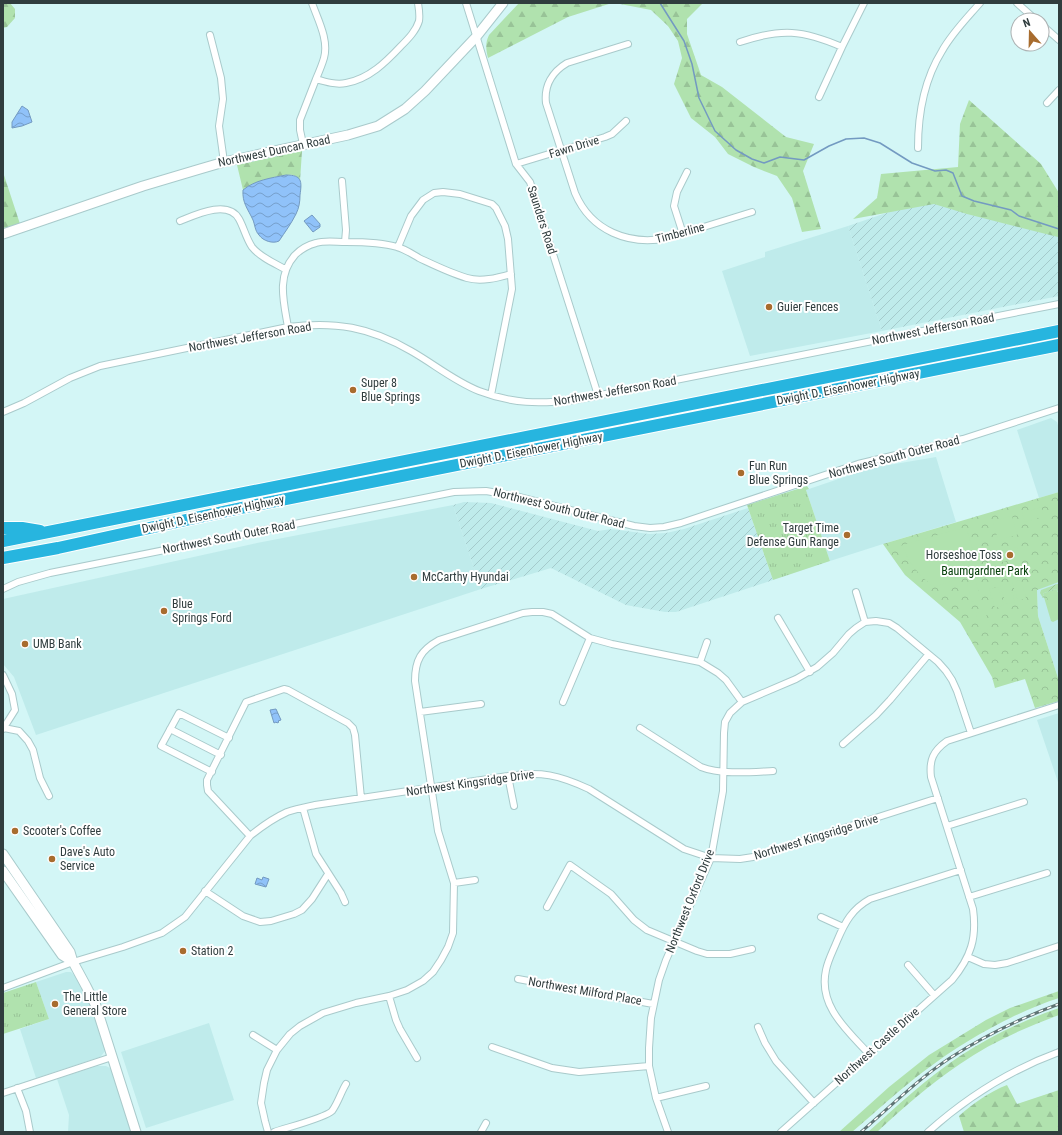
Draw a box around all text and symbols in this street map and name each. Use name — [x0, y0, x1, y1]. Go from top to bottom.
north arrow — [1010, 12, 1050, 52]
text: N — [1021, 16, 1032, 30]
street label: Northwest Duncan Road — [217, 132, 331, 170]
street label: Fawn Drive — [547, 133, 601, 161]
street label: Saunders Road — [524, 184, 560, 256]
street label: Timberline — [654, 220, 706, 246]
place label: Guier Fences — [777, 300, 838, 314]
marker: Guier Fences — [764, 302, 774, 312]
street label: Northwest Jefferson Road — [871, 310, 995, 348]
street label: Northwest Jefferson Road — [188, 319, 312, 355]
street label: Dwight D. Eisenhower Highway — [775, 366, 921, 408]
street label: Northwest Jefferson Road — [553, 373, 677, 409]
place label: Super 8 Blue Springs — [361, 376, 420, 404]
marker: Super 8 Blue Springs — [348, 385, 358, 395]
street label: Dwight D. Eisenhower Highway — [458, 429, 604, 471]
street label: Northwest South Outer Road — [827, 433, 961, 481]
place label: Fun Run Blue Springs — [749, 459, 808, 487]
marker: Fun Run Blue Springs — [736, 468, 746, 478]
street label: Northwest South Outer Road — [492, 485, 626, 531]
street label: Dwight D. Eisenhower Highway — [141, 492, 285, 536]
street label: Northwest South Outer Road — [162, 517, 297, 557]
place label: Target Time Defense Gun Range — [747, 521, 839, 549]
marker: Target Time Defense Gun Range — [842, 530, 852, 540]
place label: Horseshoe Toss — [926, 548, 1002, 562]
marker: Horseshoe Toss — [1005, 550, 1015, 560]
park label: Baumgardner Park — [941, 564, 1029, 578]
place label: McCarthy Hyundai — [422, 570, 509, 584]
marker: McCarthy Hyundai — [409, 572, 419, 582]
place label: Blue Springs Ford — [172, 597, 232, 625]
marker: Blue Springs Ford — [159, 606, 169, 616]
place label: UMB Bank — [33, 637, 82, 651]
marker: UMB Bank — [20, 639, 30, 649]
street label: Northwest Kingsridge Drive — [405, 767, 535, 799]
street label: Northwest Kingsridge Drive — [752, 811, 880, 863]
place label: Scooter's Coffee — [23, 824, 101, 838]
marker: Scooter's Coffee — [10, 826, 20, 836]
place label: Dave's Auto Service — [60, 845, 115, 873]
street label: Northwest Oxford Drive — [663, 847, 717, 955]
marker: Dave's Auto Service — [47, 854, 57, 864]
place label: Station 2 — [191, 944, 233, 958]
marker: Station 2 — [178, 946, 188, 956]
street label: Northwest Milford Place — [527, 974, 643, 1008]
place label: The Little General Store — [63, 990, 127, 1018]
marker: The Little General Store — [50, 999, 60, 1009]
street label: Northwest Castle Drive — [832, 1004, 922, 1088]

